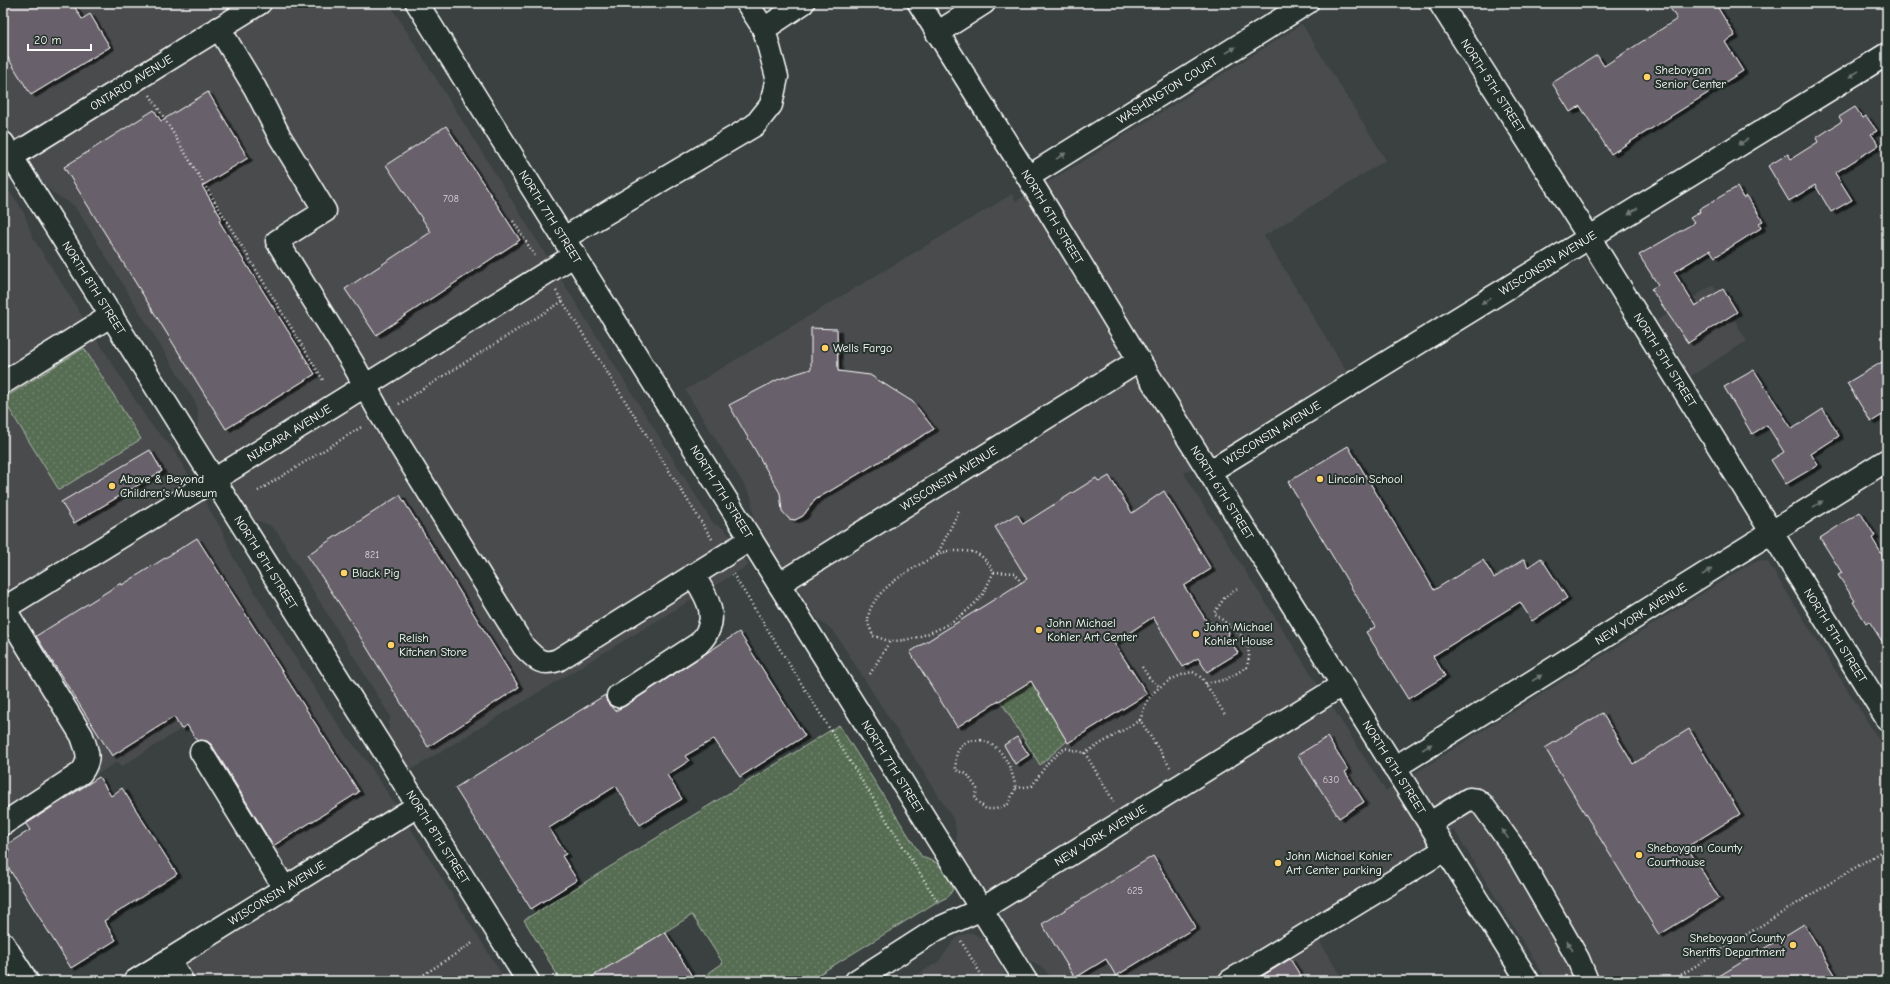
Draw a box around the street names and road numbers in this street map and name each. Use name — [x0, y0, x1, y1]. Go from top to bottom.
street label: NORTH 5TH STREET — [1458, 36, 1528, 136]
street label: ONTARIO AVENUE — [87, 52, 175, 113]
street label: WASHINGTON COURT — [1115, 53, 1220, 127]
street label: NORTH 6TH STREET — [1018, 167, 1087, 267]
street label: NORTH 7TH STREET — [516, 168, 585, 267]
street label: WISCONSIN AVENUE — [1497, 228, 1599, 298]
street label: NORTH 8TH STREET — [59, 239, 129, 338]
street label: NORTH 5TH STREET — [1631, 310, 1700, 410]
street label: WISCONSIN AVENUE — [1221, 398, 1323, 468]
street label: NIAGARA AVENUE — [244, 401, 334, 465]
street label: NORTH 7TH STREET — [687, 443, 756, 542]
street label: WISCONSIN AVENUE — [898, 443, 1000, 514]
street label: NORTH 6TH STREET — [1188, 443, 1257, 543]
street label: NORTH 8TH STREET — [231, 513, 301, 612]
street label: NEW YORK AVENUE — [1592, 580, 1689, 648]
street label: NORTH 5TH STREET — [1801, 586, 1870, 686]
street label: NORTH 7TH STREET — [858, 718, 927, 817]
street label: NORTH 6TH STREET — [1360, 718, 1429, 817]
street label: NORTH 8TH STREET — [403, 788, 473, 887]
street label: NEW YORK AVENUE — [1052, 802, 1149, 869]
street label: WISCONSIN AVENUE — [226, 858, 328, 928]

